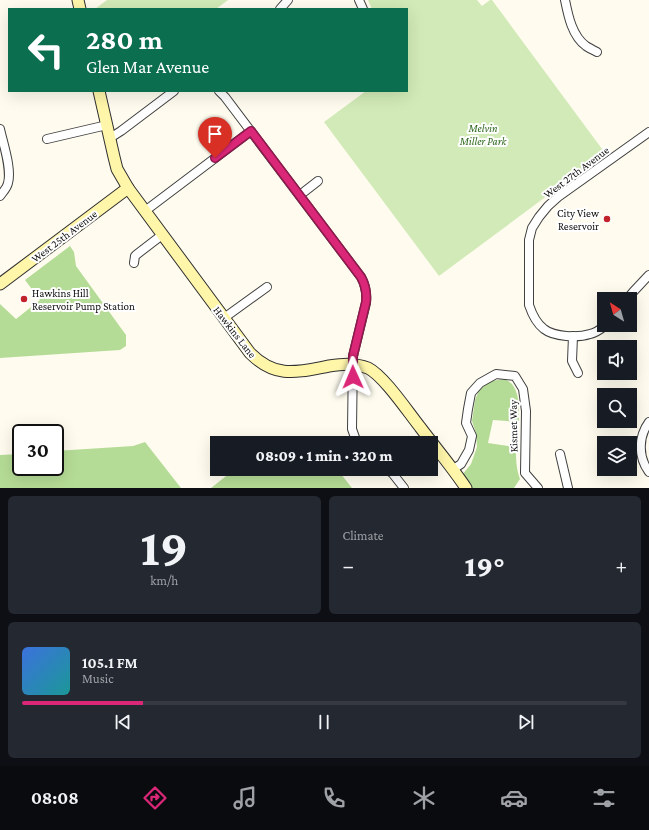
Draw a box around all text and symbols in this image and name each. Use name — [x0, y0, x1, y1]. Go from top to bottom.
icon: left — [20, 24, 72, 76]
text: 280 m — [86, 24, 163, 55]
text: Glen Mar Avenue — [86, 57, 209, 77]
pin — [198, 117, 232, 158]
park label: Melvin Miller Park — [459, 122, 507, 147]
icon: arrive — [204, 123, 226, 145]
street label: West 27th Avenue — [541, 143, 611, 200]
street label: West 25th Avenue — [29, 207, 99, 265]
place label: City View Reservoir — [557, 207, 600, 232]
marker: City View Reservoir — [602, 214, 612, 224]
place label: Hawkins Hill Reservoir Pump Station — [32, 287, 135, 313]
north arrow — [597, 292, 637, 332]
map controls — [597, 292, 637, 476]
marker: Hawkins Hill Reservoir Pump Station — [19, 294, 29, 304]
street label: Hawkins Lane — [211, 304, 259, 360]
button: sound — [597, 340, 637, 380]
position arrow — [332, 356, 374, 398]
button: search — [597, 388, 637, 428]
street label: Kismet Way — [507, 399, 520, 452]
speed limit sign: 30 — [12, 424, 64, 476]
button: layers — [597, 436, 637, 476]
text: 08:09 · 1 min · 320 m — [256, 448, 392, 464]
text: 19 — [140, 518, 188, 576]
text: Climate — [343, 528, 383, 543]
text: 19° — [464, 549, 505, 582]
text: − — [343, 553, 354, 578]
text: + — [615, 553, 627, 578]
text: km/h — [150, 573, 178, 588]
text: 105.1 FM — [82, 655, 138, 671]
text: Music — [82, 671, 114, 686]
icon: previous — [112, 711, 134, 733]
icon: pause — [313, 711, 335, 733]
icon: next — [515, 711, 537, 733]
icon: directions — [141, 784, 169, 812]
icon: music — [231, 784, 259, 812]
icon: phone — [320, 784, 348, 812]
icon: climate — [410, 784, 438, 812]
icon: car — [500, 784, 528, 812]
icon: filters — [590, 784, 618, 812]
text: 08:08 — [31, 788, 79, 808]

